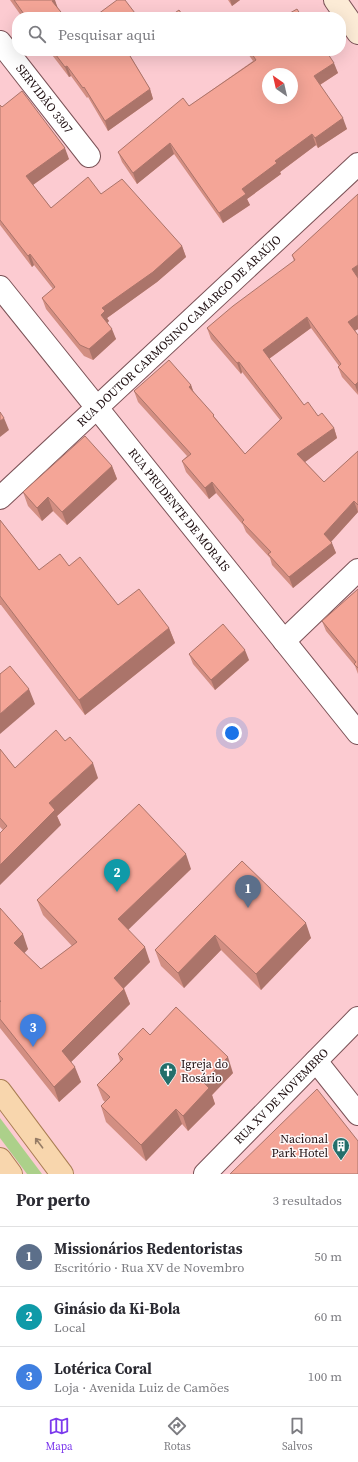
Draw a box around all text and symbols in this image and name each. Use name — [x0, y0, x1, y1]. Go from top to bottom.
search box — [12, 12, 346, 56]
icon: search — [26, 23, 48, 45]
text: Pesquisar aqui — [58, 24, 155, 45]
street label: SERVIDÃO 3307 — [12, 61, 76, 137]
north arrow — [262, 68, 298, 104]
street label: RUA DOUTOR CARMOSINO CAMARGO DE ARAÚJO — [74, 232, 285, 430]
street label: RUA PRUDENTE DE MORAIS — [125, 445, 233, 575]
your location — [222, 723, 242, 743]
pin: 2 — [104, 859, 130, 892]
pin: 1 — [235, 875, 261, 908]
pin: 3 — [20, 1014, 46, 1047]
street label: RUA XV DE NOVEMBRO — [231, 1045, 332, 1148]
place label: Igreja do Rosário — [181, 1056, 229, 1086]
church icon: Igreja do Rosário — [158, 1061, 178, 1086]
place label: Nacional Park Hotel — [271, 1131, 328, 1161]
building icon: Nacional Park Hotel — [331, 1136, 351, 1161]
one-way arrow — [35, 1137, 43, 1148]
text: Por perto — [16, 1188, 90, 1212]
text: 3 resultados — [272, 1192, 342, 1209]
text: Missionários Redentoristas — [54, 1238, 242, 1259]
text: 1 — [25, 1248, 33, 1265]
text: 50 m — [314, 1248, 342, 1265]
text: Escritório · Rua XV de Novembro — [54, 1259, 245, 1276]
text: Ginásio da Ki-Bola — [54, 1298, 180, 1319]
text: 2 — [25, 1308, 33, 1325]
text: 60 m — [314, 1308, 342, 1325]
text: Local — [54, 1319, 86, 1336]
text: Lotérica Coral — [54, 1358, 152, 1379]
text: 3 — [25, 1368, 33, 1385]
text: 100 m — [308, 1368, 342, 1385]
text: Loja · Avenida Luiz de Camões — [54, 1379, 229, 1396]
tab: Mapa — [46, 1415, 73, 1454]
tab: Rotas — [164, 1415, 191, 1454]
tab: Salvos — [282, 1415, 312, 1454]

